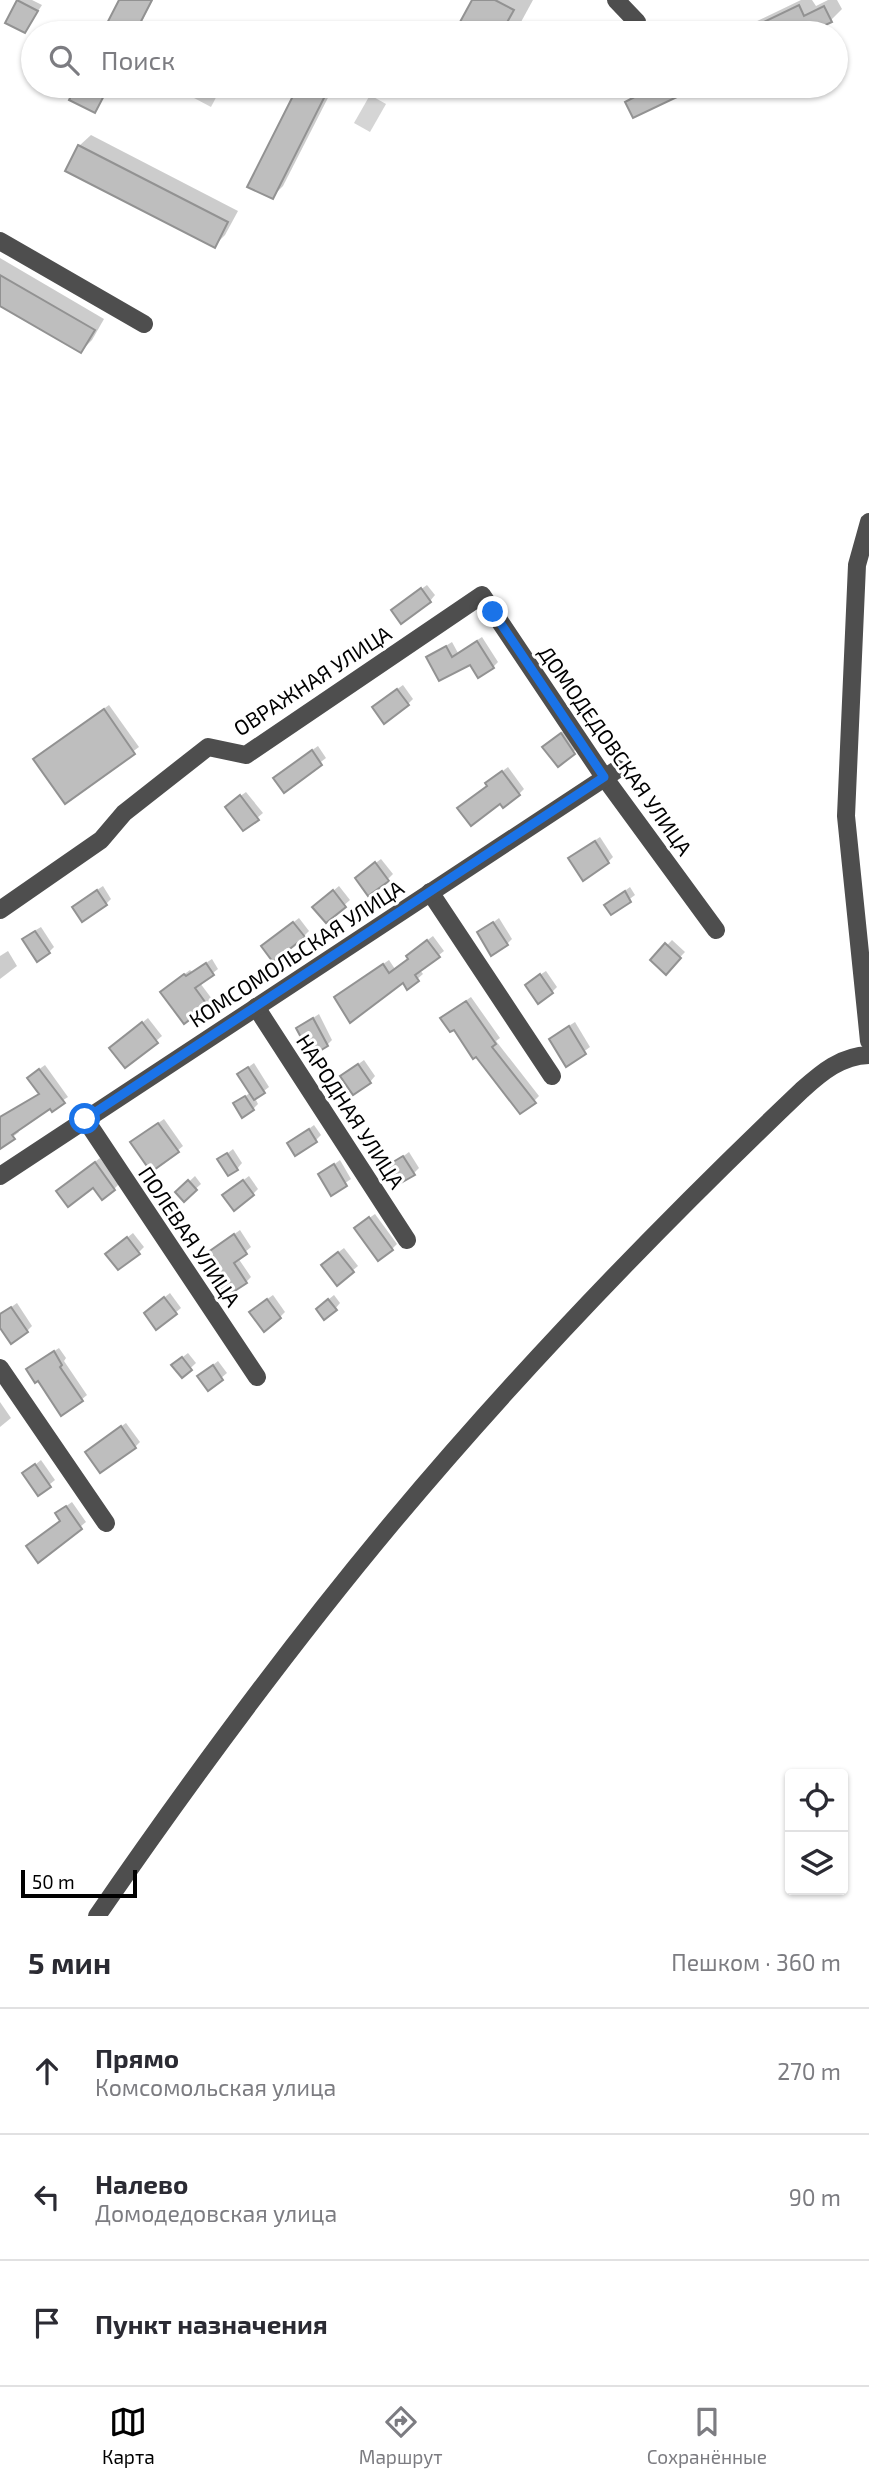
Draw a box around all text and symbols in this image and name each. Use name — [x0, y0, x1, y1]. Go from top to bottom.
search box — [21, 21, 848, 98]
icon: search — [45, 41, 83, 79]
text: Поиск — [101, 44, 175, 75]
route end — [477, 596, 508, 627]
street label: ОВРАЖНАЯ УЛИЦА — [229, 620, 395, 740]
street label: ДОМОДЕДОВСКАЯ УЛИЦА — [534, 640, 698, 860]
street label: КОМСОМОЛЬСКАЯ УЛИЦА — [184, 874, 408, 1032]
street label: НАРОДНАЯ УЛИЦА — [292, 1029, 410, 1193]
route start — [69, 1103, 100, 1134]
street label: ПОЛЕВАЯ УЛИЦА — [134, 1161, 246, 1311]
map controls — [785, 1769, 848, 1895]
button: locate — [785, 1769, 848, 1832]
button: layers — [785, 1832, 848, 1895]
scale bar — [21, 1867, 136, 1899]
text: 50 m — [32, 1870, 75, 1893]
text: 5 мин — [28, 1944, 111, 1980]
text: Пешком · 360 m — [671, 1948, 841, 1976]
text: Прямо — [95, 2042, 179, 2073]
icon: ahead — [28, 2052, 66, 2090]
text: 270 m — [777, 2057, 841, 2085]
text: Комсомольская улица — [95, 2073, 336, 2101]
text: Налево — [95, 2168, 188, 2199]
icon: left — [28, 2178, 66, 2216]
text: 90 m — [789, 2183, 841, 2211]
text: Домодедовская улица — [95, 2199, 337, 2227]
icon: arrive — [28, 2304, 66, 2342]
text: Пункт назначения — [95, 2308, 328, 2339]
tab: Карта — [102, 2403, 155, 2468]
tab: Маршрут — [359, 2403, 443, 2468]
tab: Сохранённые — [647, 2403, 767, 2468]

